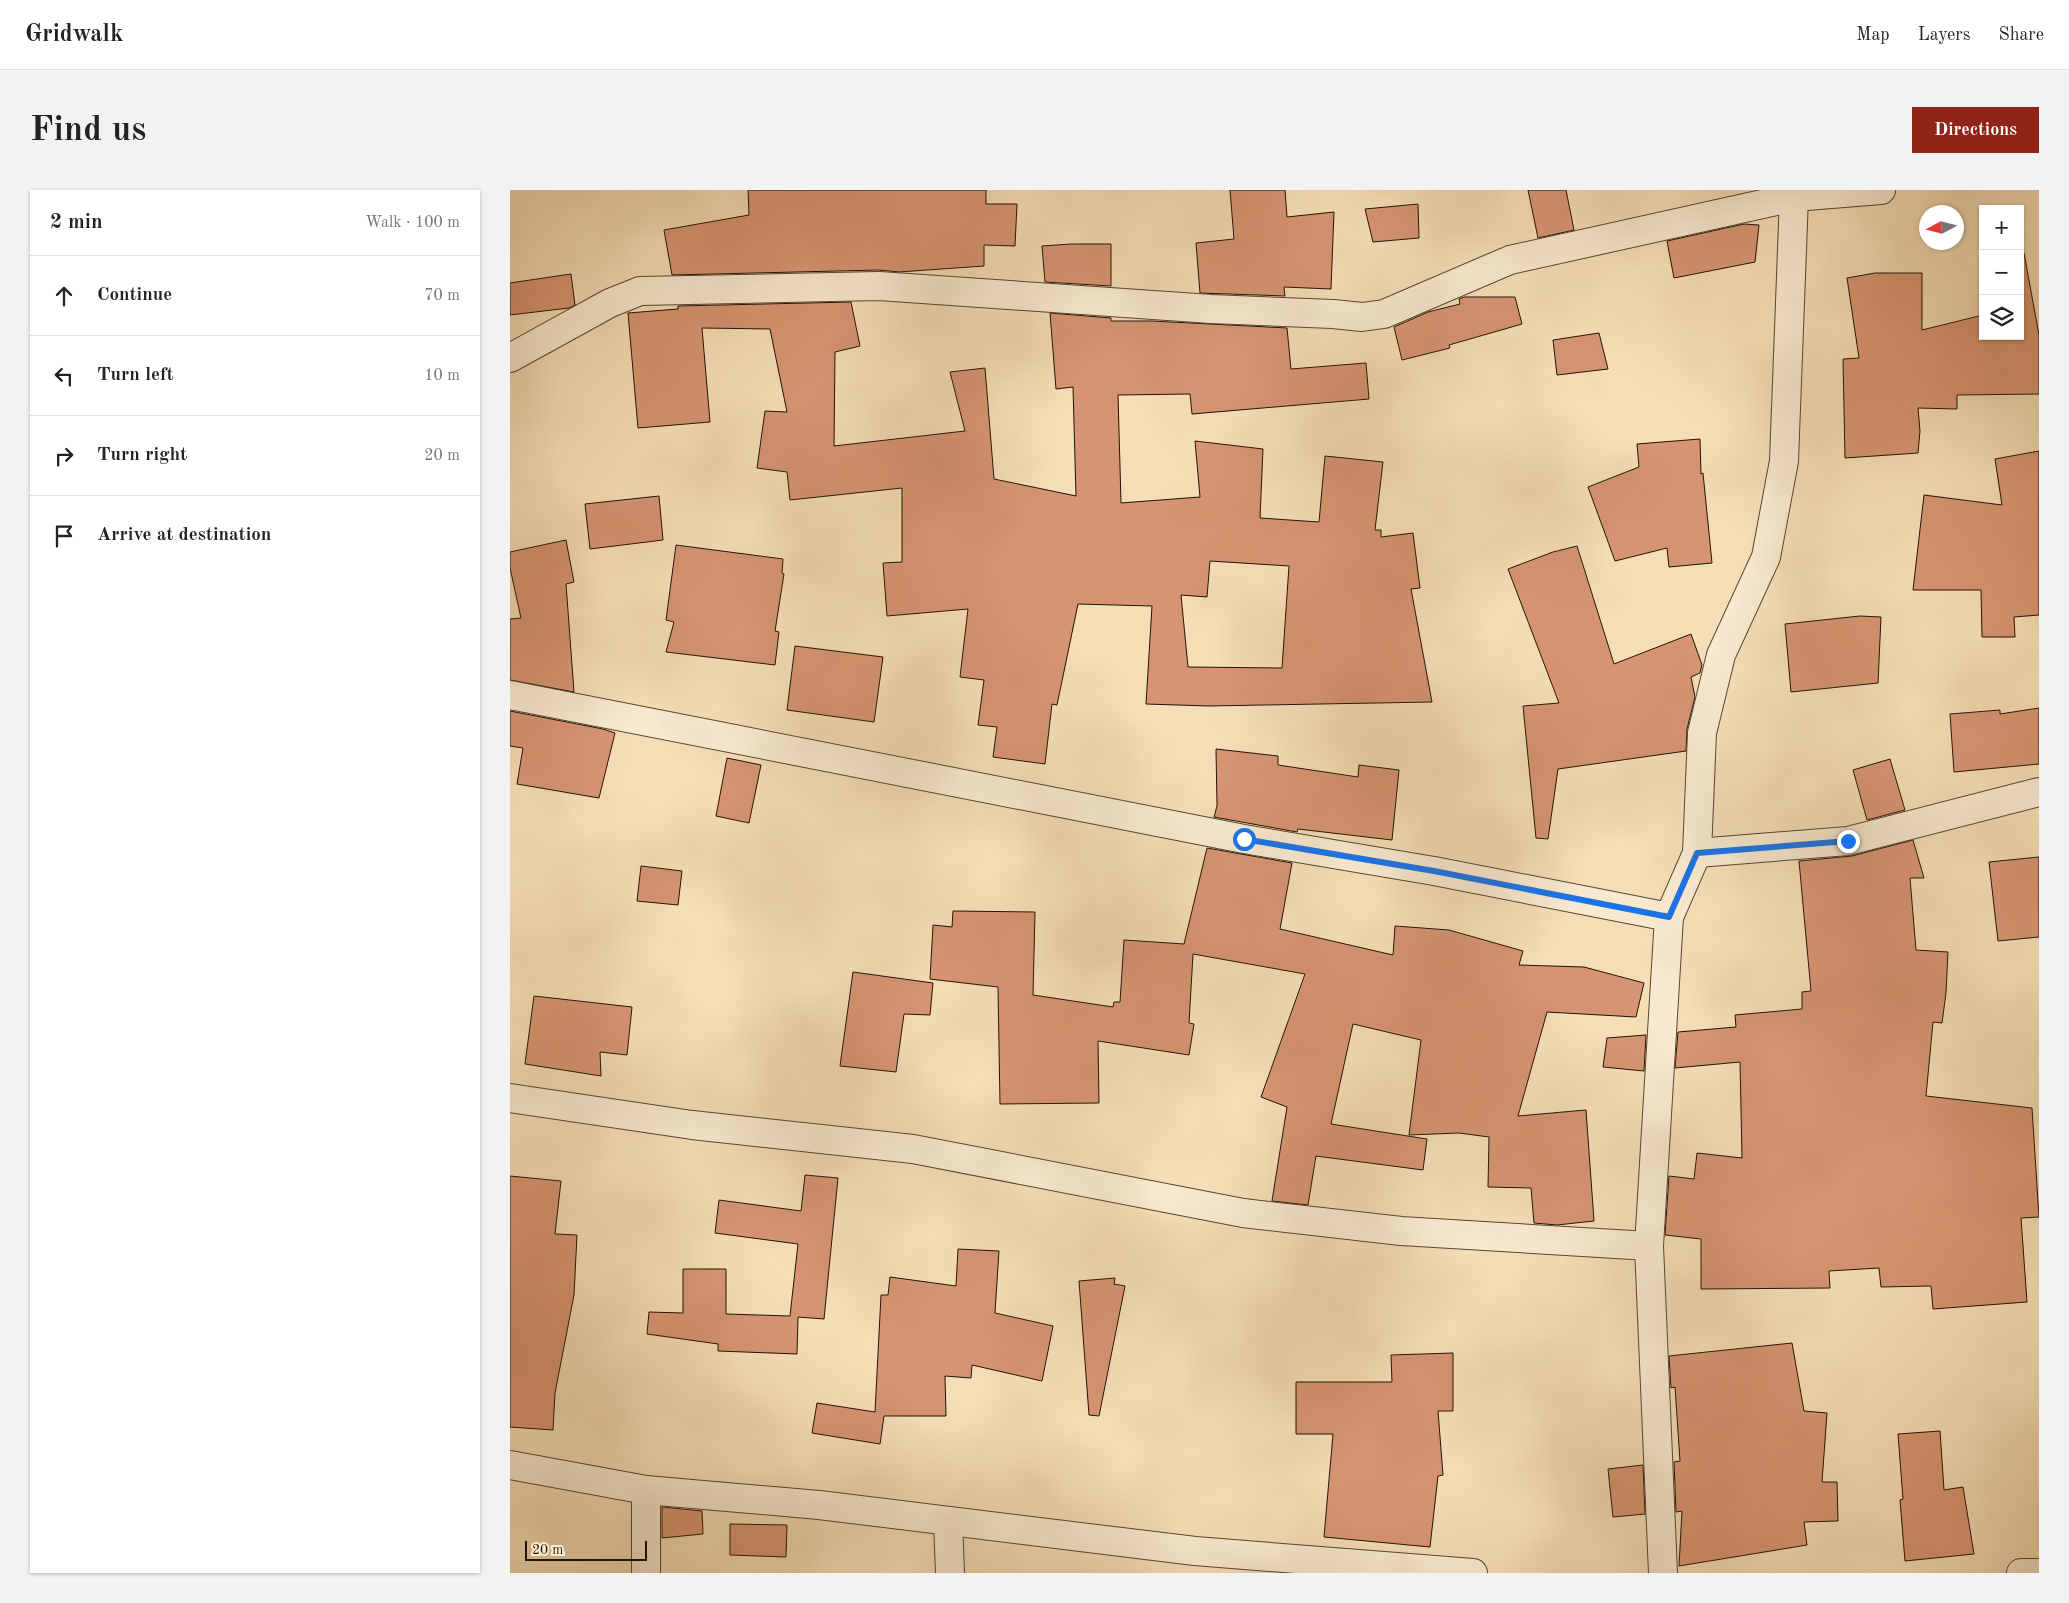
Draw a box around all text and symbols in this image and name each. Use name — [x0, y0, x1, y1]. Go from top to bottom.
text: Gridwalk — [25, 23, 123, 47]
text: Map — [1856, 26, 1890, 44]
text: Layers — [1918, 26, 1970, 44]
text: Share — [1998, 26, 2044, 44]
button: Directions — [1912, 107, 2039, 153]
text: Find us — [30, 113, 146, 148]
north arrow — [1919, 205, 1964, 250]
map controls — [1979, 205, 2024, 340]
button: + — [1979, 205, 2024, 250]
text: 2 min — [50, 212, 103, 233]
text: Walk · 100 m — [365, 215, 460, 231]
button: − — [1979, 250, 2024, 295]
icon: ahead — [50, 282, 78, 310]
text: Continue — [97, 286, 172, 305]
text: 70 m — [424, 288, 460, 304]
button: layers — [1979, 295, 2024, 340]
icon: left — [50, 362, 78, 390]
text: Turn left — [97, 366, 174, 385]
text: 10 m — [424, 368, 460, 384]
icon: right — [50, 442, 78, 470]
text: Turn right — [97, 446, 187, 465]
text: 20 m — [424, 448, 460, 464]
icon: arrive — [50, 522, 78, 550]
text: Arrive at destination — [97, 526, 271, 545]
route start — [1233, 828, 1256, 851]
route end — [1837, 830, 1860, 853]
scale bar — [525, 1538, 648, 1561]
text: 20 m — [532, 1543, 563, 1557]

